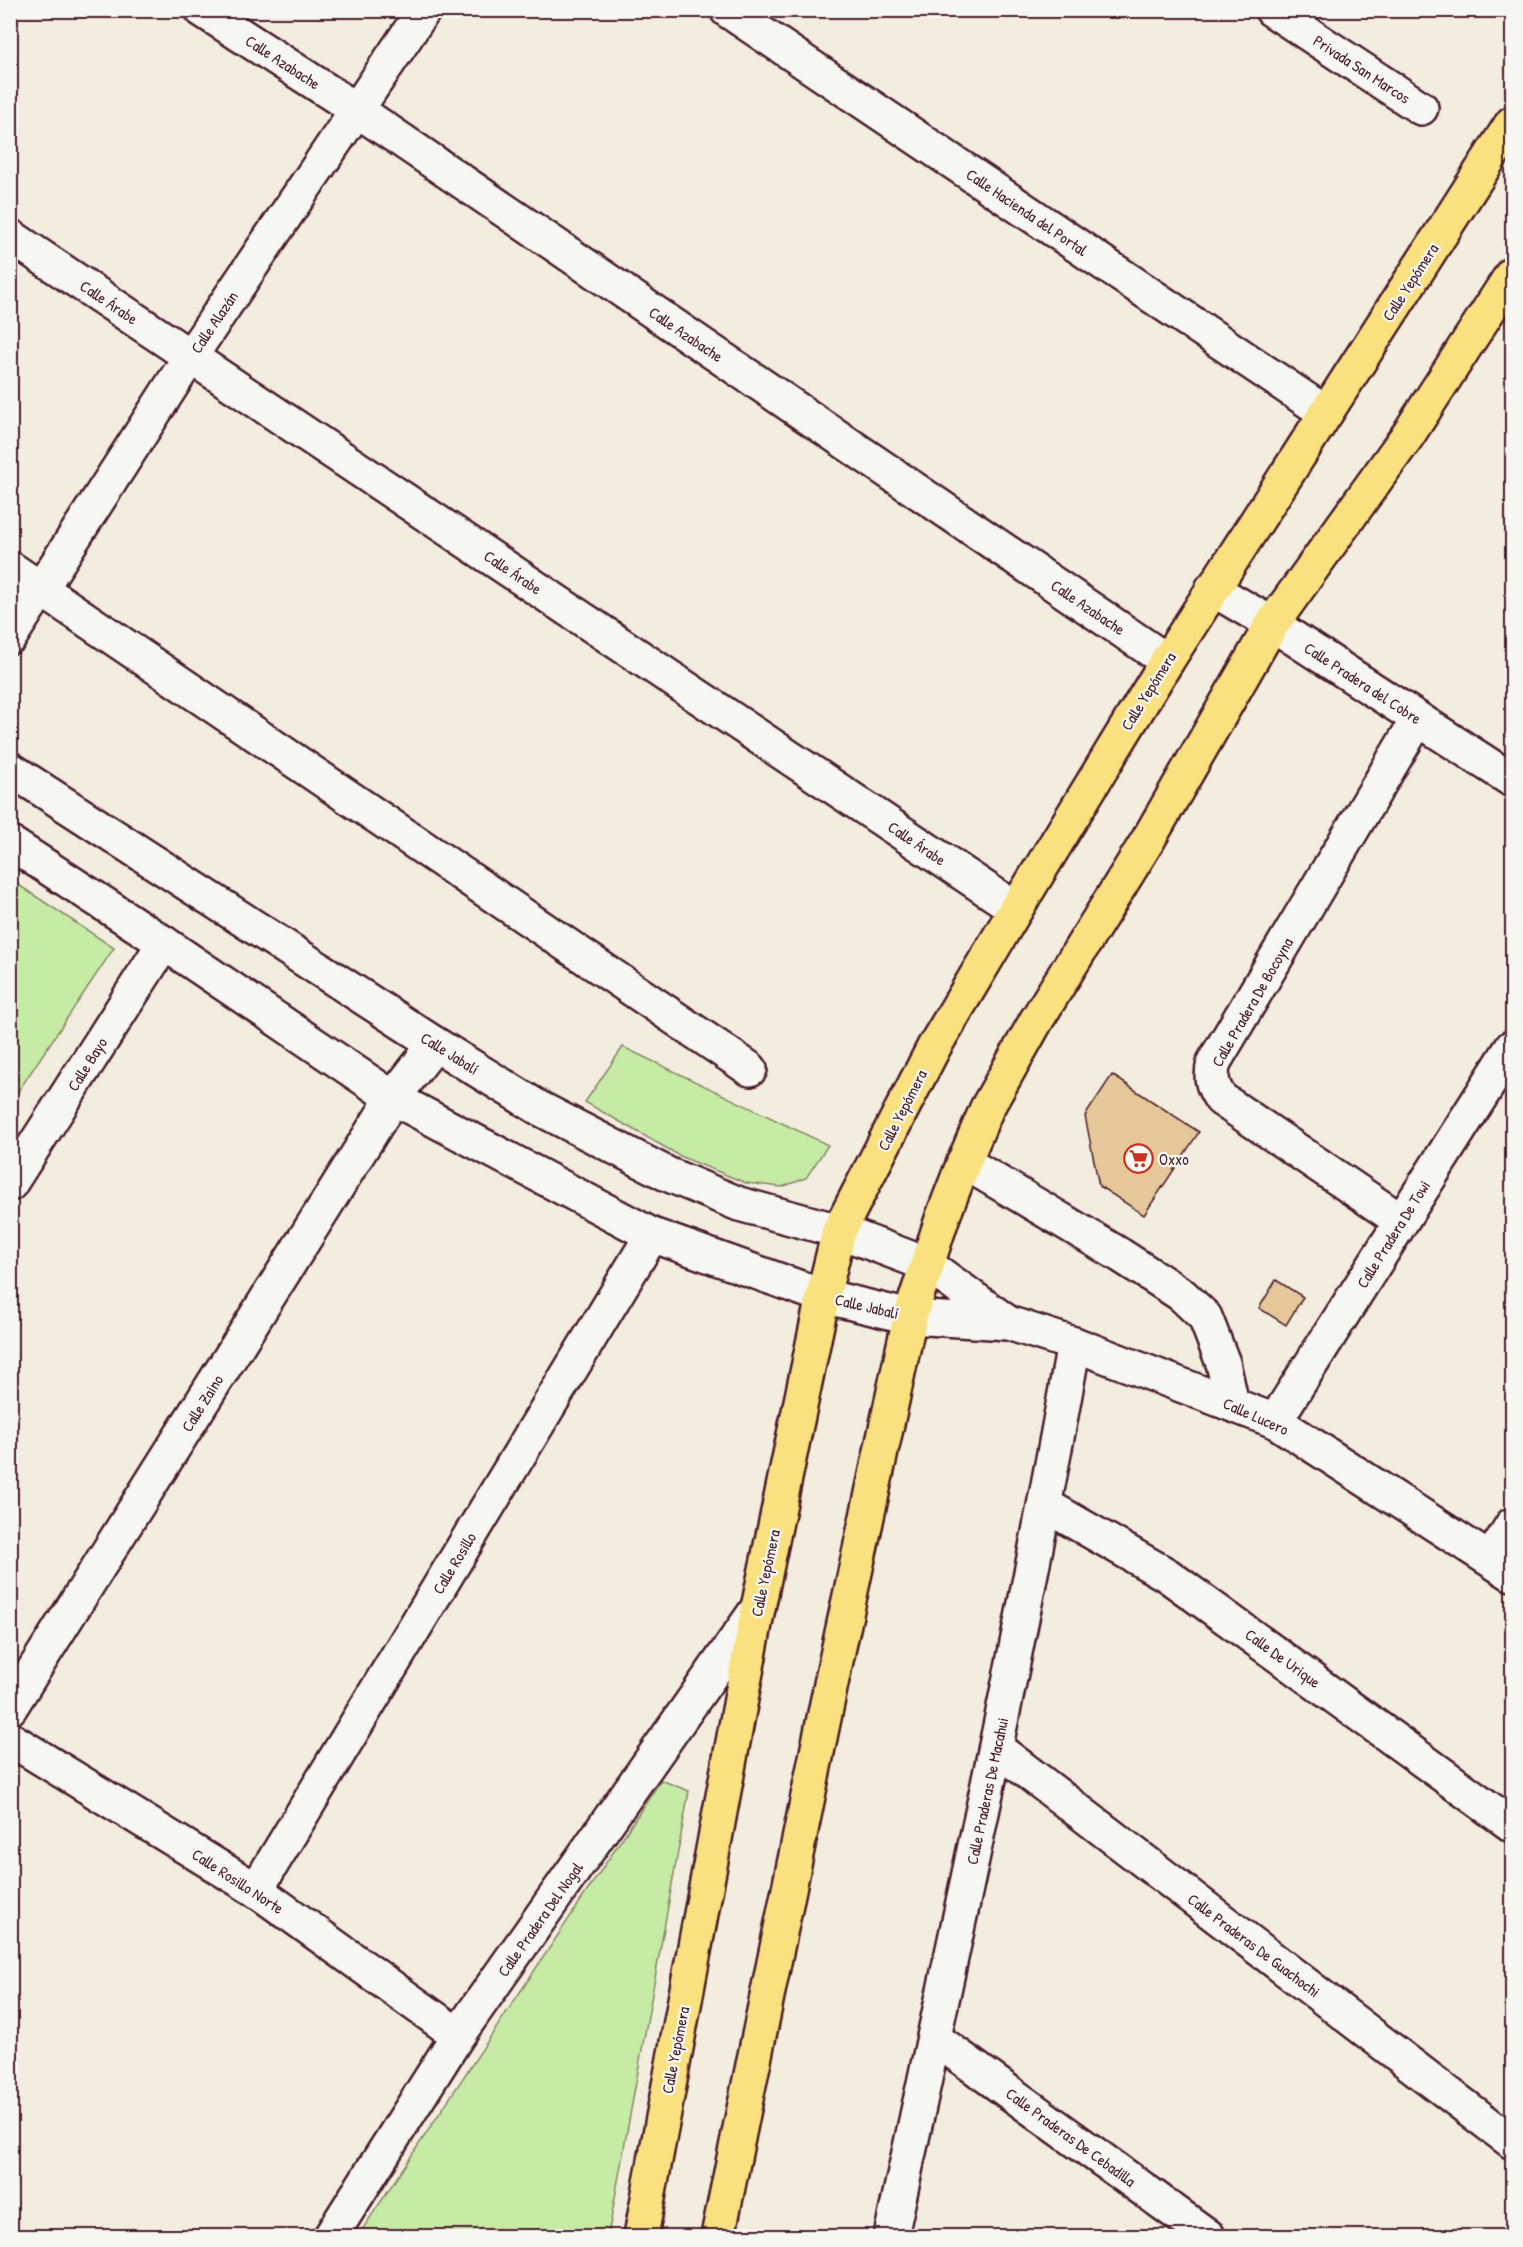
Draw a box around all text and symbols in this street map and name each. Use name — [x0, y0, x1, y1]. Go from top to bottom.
street label: Privada San Marcos — [1309, 29, 1415, 109]
street label: Calle Azabache — [241, 30, 325, 95]
street label: Calle Hacienda del Portal — [962, 163, 1093, 261]
street label: Calle Yepómera — [1377, 239, 1443, 325]
street label: Calle Árabe — [76, 275, 143, 330]
street label: Calle Alazán — [185, 287, 243, 357]
street label: Calle Azabache — [645, 301, 728, 367]
street label: Calle Árabe — [480, 545, 547, 600]
street label: Calle Azabache — [1047, 574, 1130, 640]
street label: Calle Pradera del Cobre — [1300, 637, 1426, 730]
street label: Calle Yepómera — [1115, 648, 1181, 734]
street label: Calle Árabe — [884, 816, 951, 871]
street label: Calle Pradera De Bocoyna — [1206, 933, 1298, 1071]
street label: Calle Jabalí — [417, 1026, 483, 1080]
street label: Calle Bayo — [62, 1032, 112, 1095]
street label: Calle Yepómera — [872, 1066, 932, 1154]
supermarket icon: Oxxo — [1122, 1143, 1154, 1175]
place label: Oxxo — [1159, 1148, 1189, 1170]
street label: Calle Pradera De Towi — [1351, 1176, 1435, 1292]
street label: Calle Jabalí — [833, 1288, 901, 1324]
street label: Calle Zaino — [176, 1370, 228, 1436]
street label: Calle Lucero — [1220, 1392, 1293, 1440]
street label: Calle Rosillo — [427, 1527, 481, 1598]
street label: Calle Yepómera — [745, 1527, 785, 1619]
street label: Calle De Urique — [1241, 1623, 1326, 1693]
street label: Calle Praderas De Macahui — [961, 1716, 1013, 1866]
street label: Calle Rosillo Norte — [188, 1843, 289, 1919]
street label: Calle Pradera Del Nogal — [492, 1857, 588, 1981]
street label: Calle Praderas De Guachochi — [1183, 1888, 1325, 2002]
street label: Calle Yepómera — [656, 2005, 694, 2095]
street label: Calle Praderas De Cebadilla — [1002, 2082, 1140, 2192]

